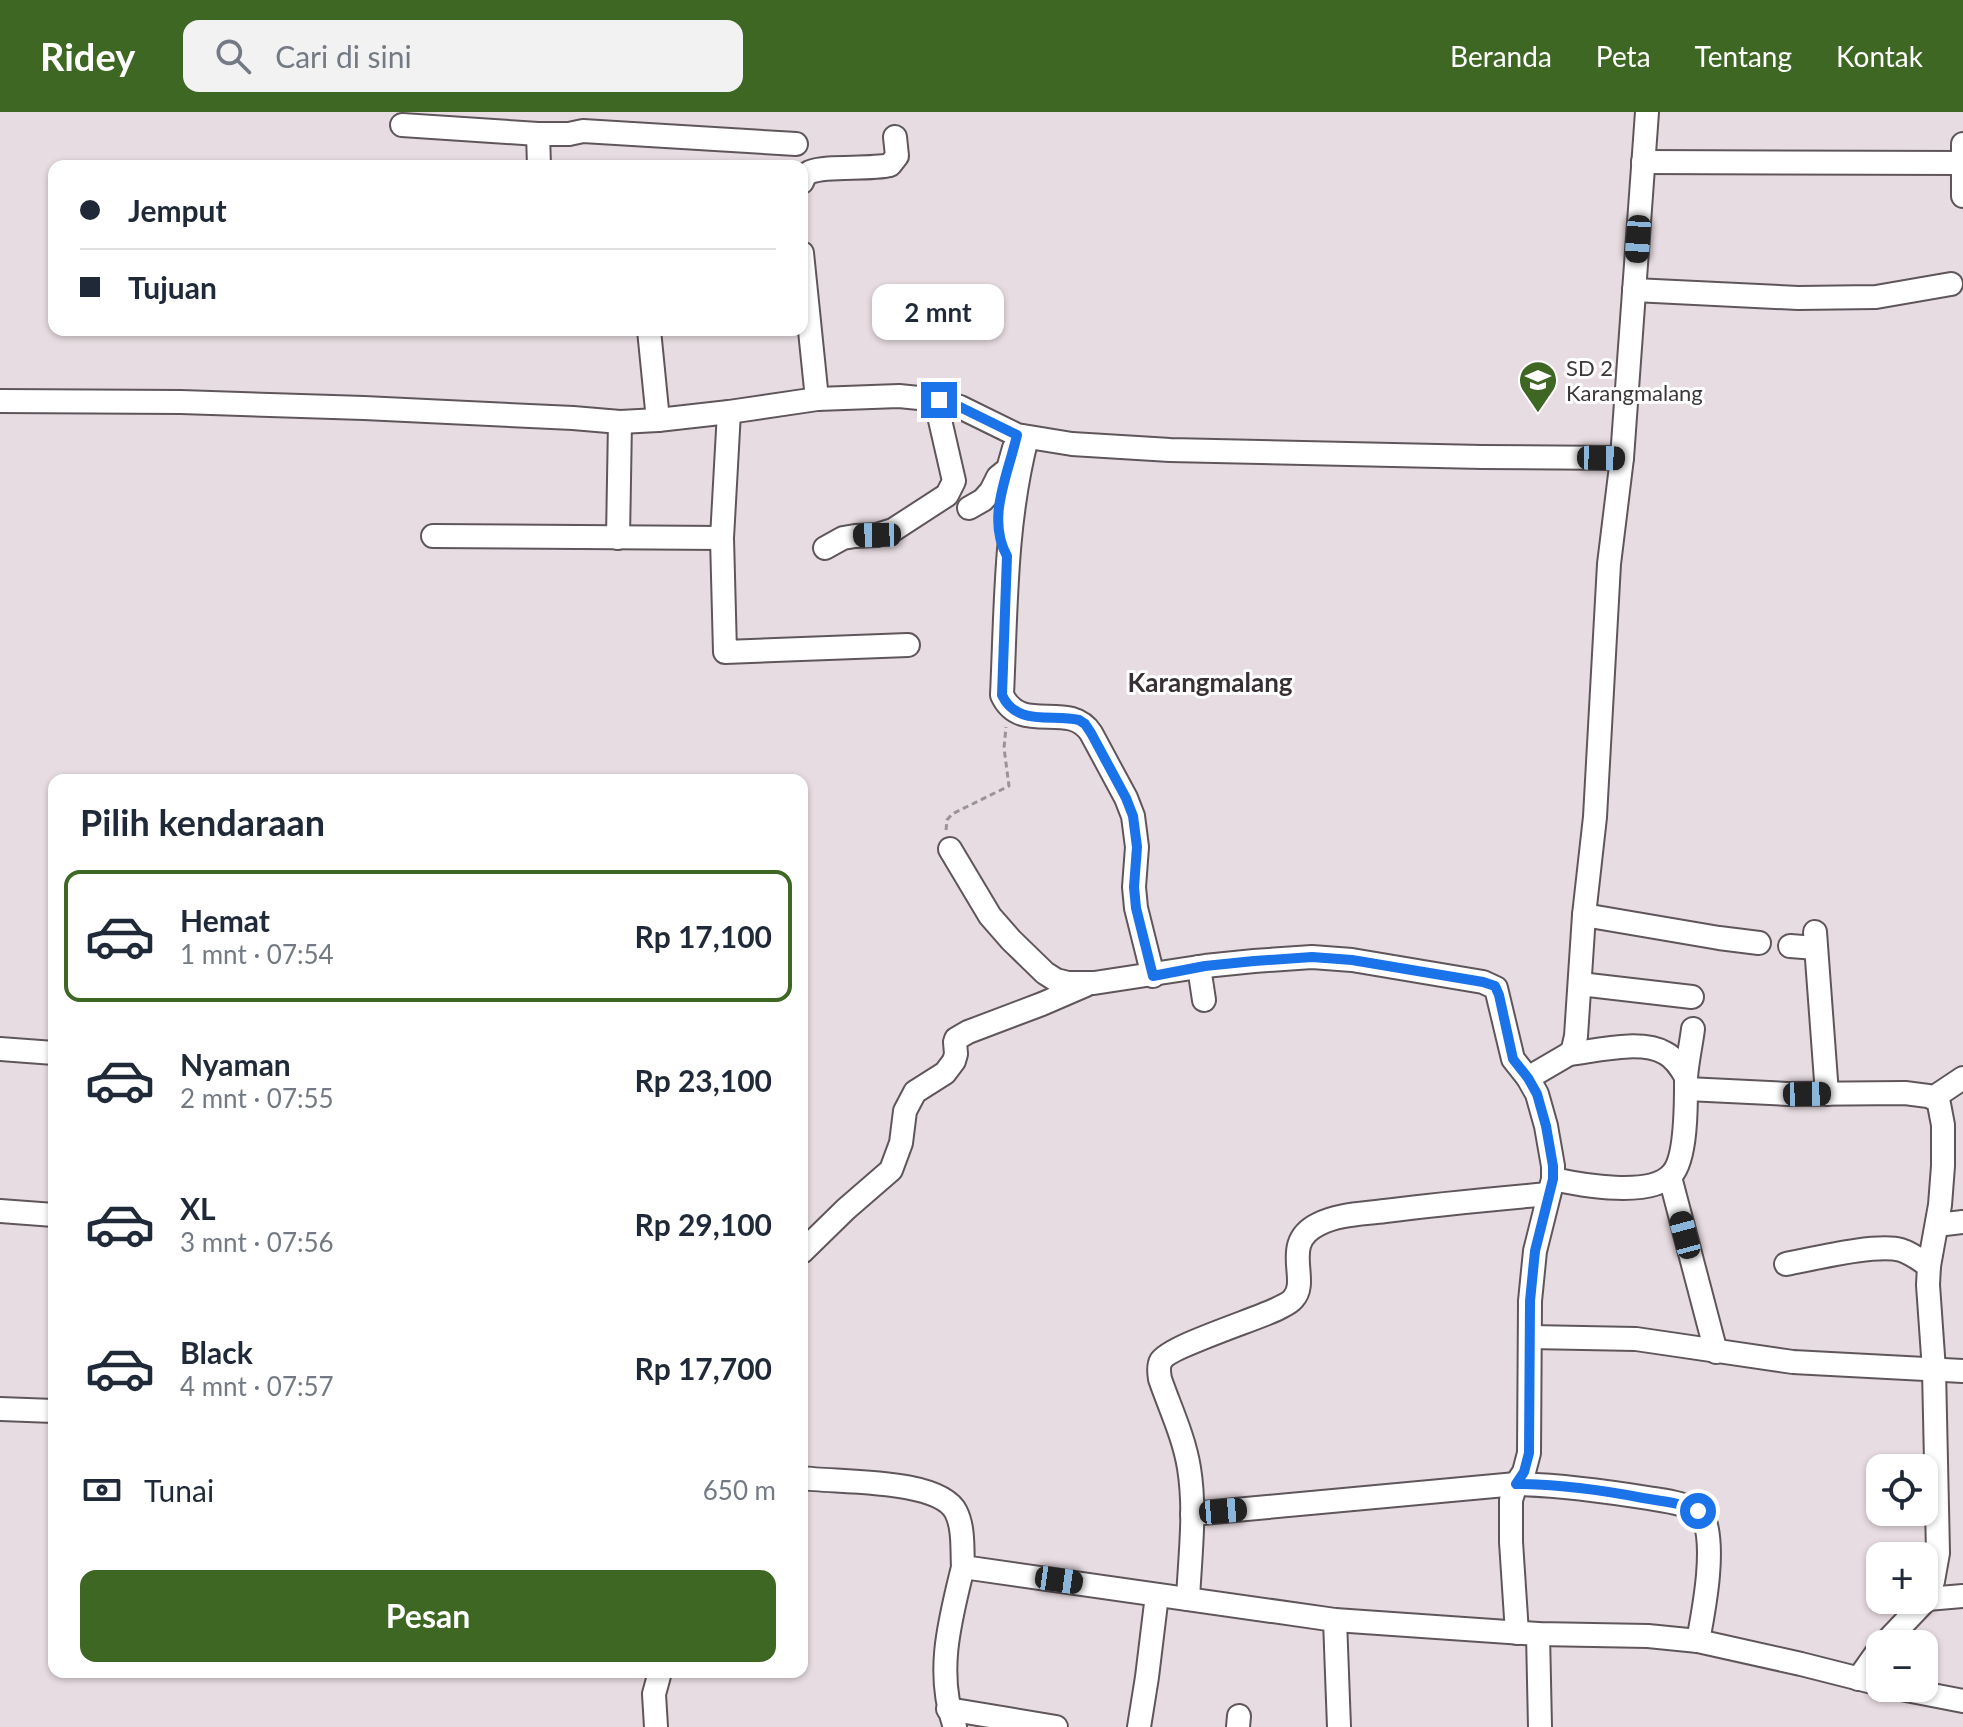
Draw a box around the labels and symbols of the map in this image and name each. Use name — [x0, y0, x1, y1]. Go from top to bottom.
car — [1624, 214, 1652, 264]
callout: 2 mnt — [873, 284, 1005, 340]
place label: SD 2 Karangmalang — [1566, 354, 1703, 406]
school or university icon: SD 2 Karangmalang — [1517, 359, 1559, 414]
route end — [921, 382, 957, 418]
car — [1577, 446, 1625, 470]
car — [853, 523, 901, 547]
district label: Karangmalang — [1127, 666, 1293, 698]
car — [1783, 1082, 1831, 1106]
car — [1667, 1209, 1703, 1261]
route start — [1680, 1493, 1716, 1529]
car — [1198, 1497, 1248, 1525]
car — [1034, 1565, 1084, 1595]

